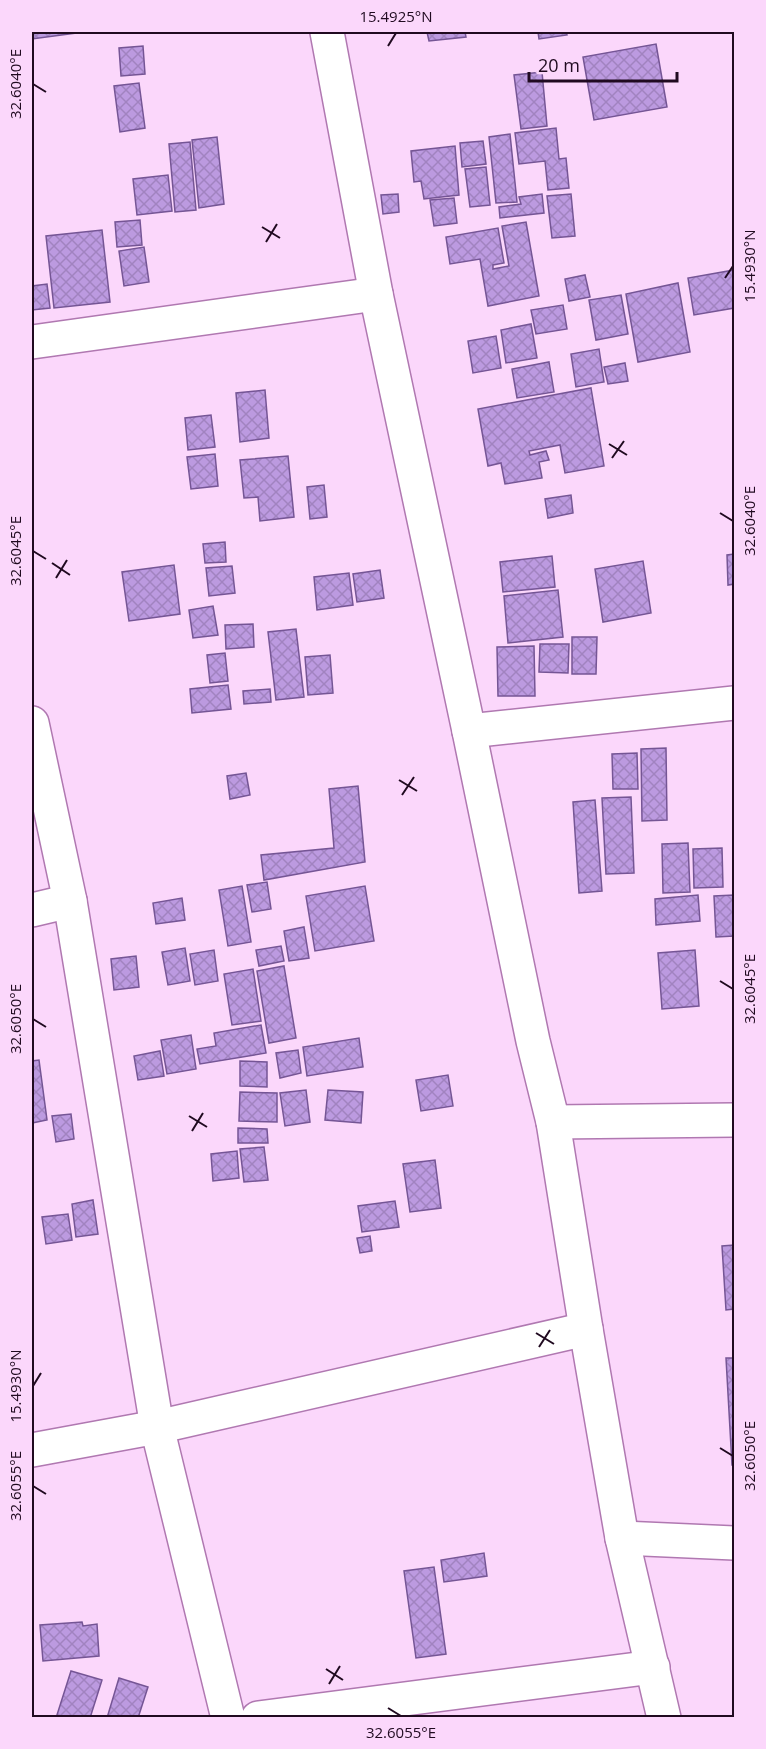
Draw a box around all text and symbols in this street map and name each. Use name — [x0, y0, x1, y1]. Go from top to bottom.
text: 15.4925°N — [359, 6, 433, 26]
scale bar — [529, 45, 678, 83]
text: 32.6040°E — [5, 49, 25, 119]
text: 20 m — [538, 53, 580, 77]
text: 15.4930°N — [739, 229, 759, 303]
text: 32.6040°E — [739, 486, 759, 556]
text: 32.6045°E — [5, 516, 25, 586]
text: 32.6045°E — [739, 954, 759, 1024]
text: 32.6050°E — [5, 984, 25, 1054]
text: 15.4930°N — [5, 1349, 25, 1423]
text: 32.6050°E — [739, 1421, 759, 1491]
text: 32.6055°E — [5, 1451, 25, 1521]
text: 32.6055°E — [366, 1722, 436, 1742]

